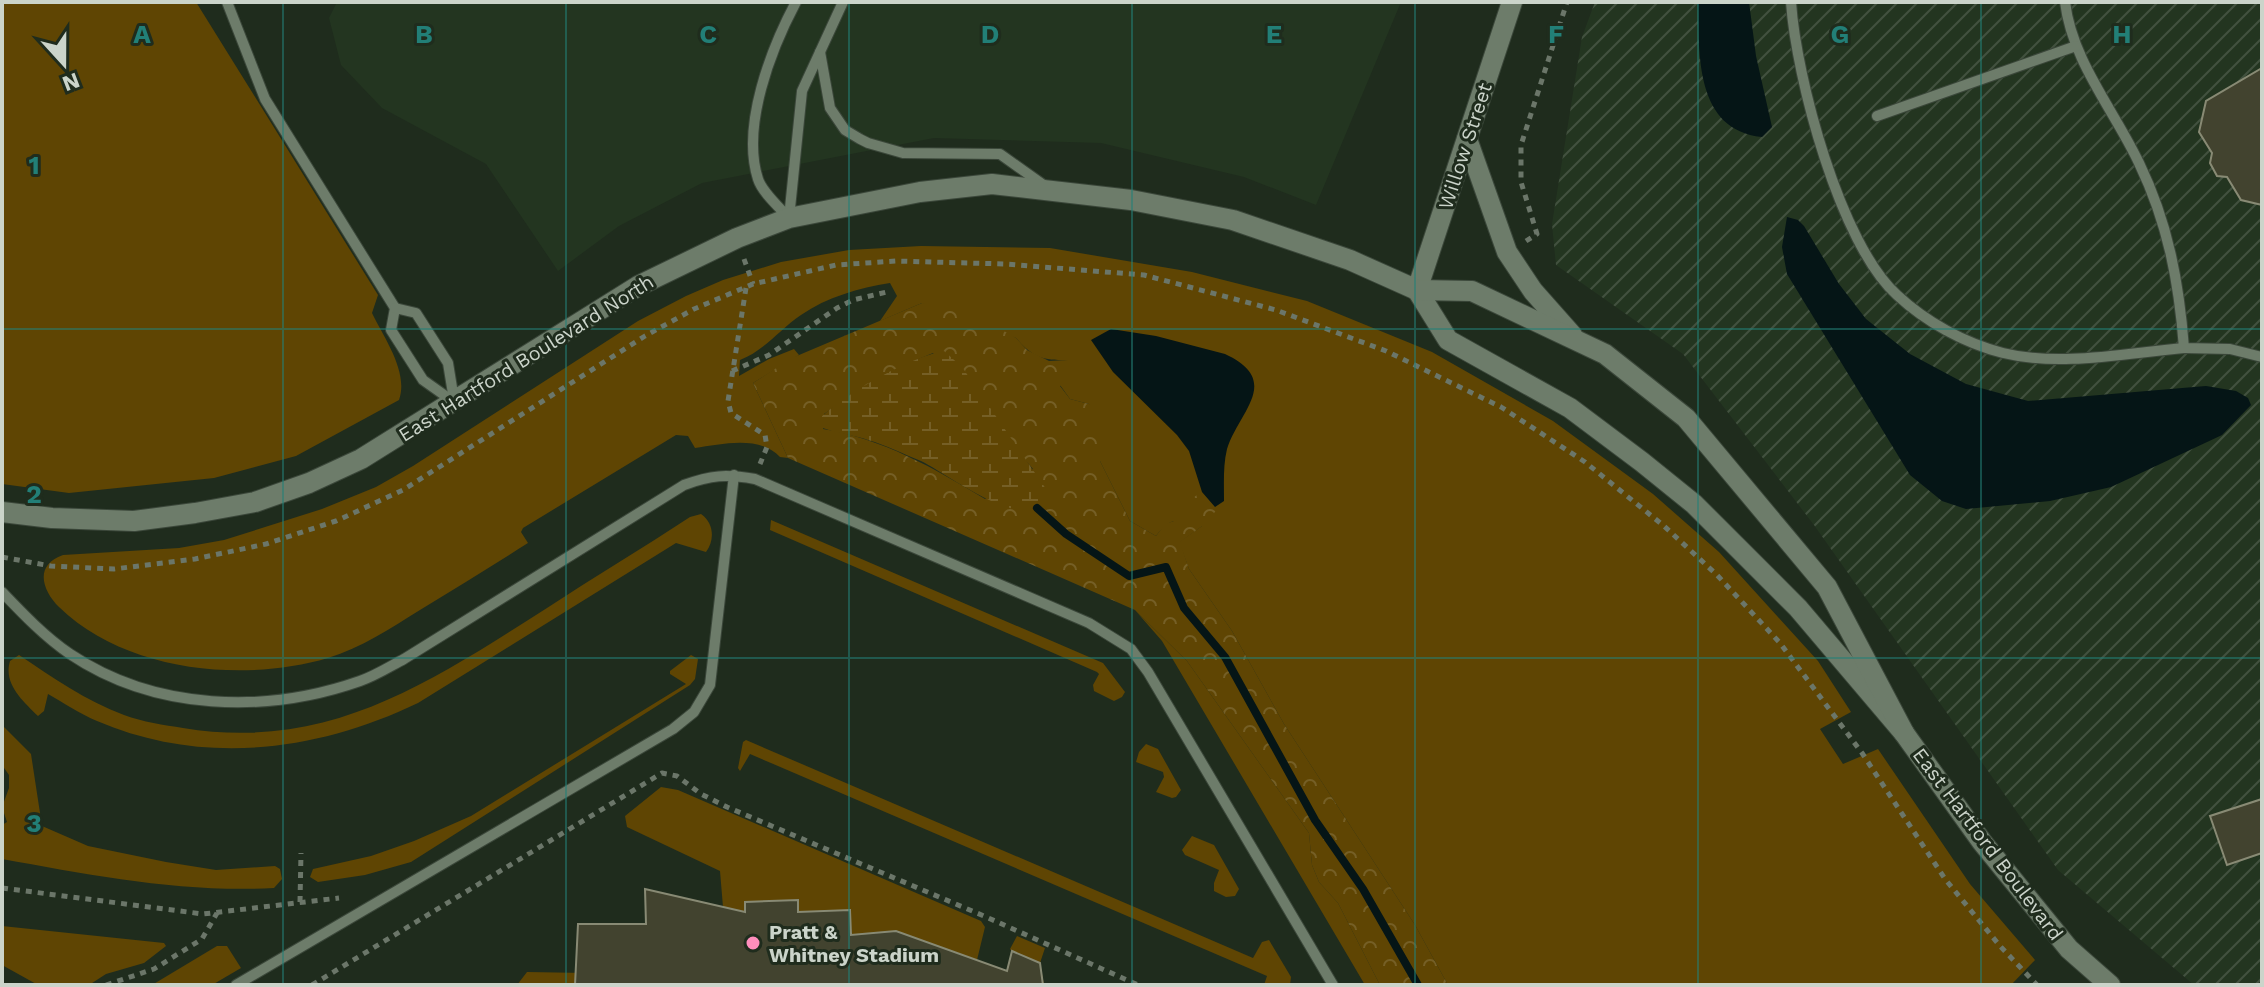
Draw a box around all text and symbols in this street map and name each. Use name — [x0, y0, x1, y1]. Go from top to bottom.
text: A — [133, 19, 151, 49]
text: B — [415, 19, 433, 49]
text: C — [699, 19, 717, 49]
text: D — [981, 19, 999, 49]
text: E — [1266, 19, 1282, 49]
text: F — [1548, 19, 1564, 49]
text: G — [1831, 19, 1849, 49]
text: H — [2112, 19, 2132, 49]
north arrow — [24, 24, 104, 104]
text: N — [59, 68, 83, 97]
street label: Willow Street — [1433, 79, 1497, 212]
text: 1 — [28, 150, 40, 180]
street label: East Hartford Boulevard North — [394, 269, 658, 447]
text: 2 — [26, 479, 42, 509]
street label: East Hartford Boulevard — [1908, 743, 2068, 945]
text: 3 — [26, 808, 42, 838]
place label: Pratt & Whitney Stadium — [769, 920, 939, 967]
marker: Pratt & Whitney Stadium — [744, 934, 762, 952]

